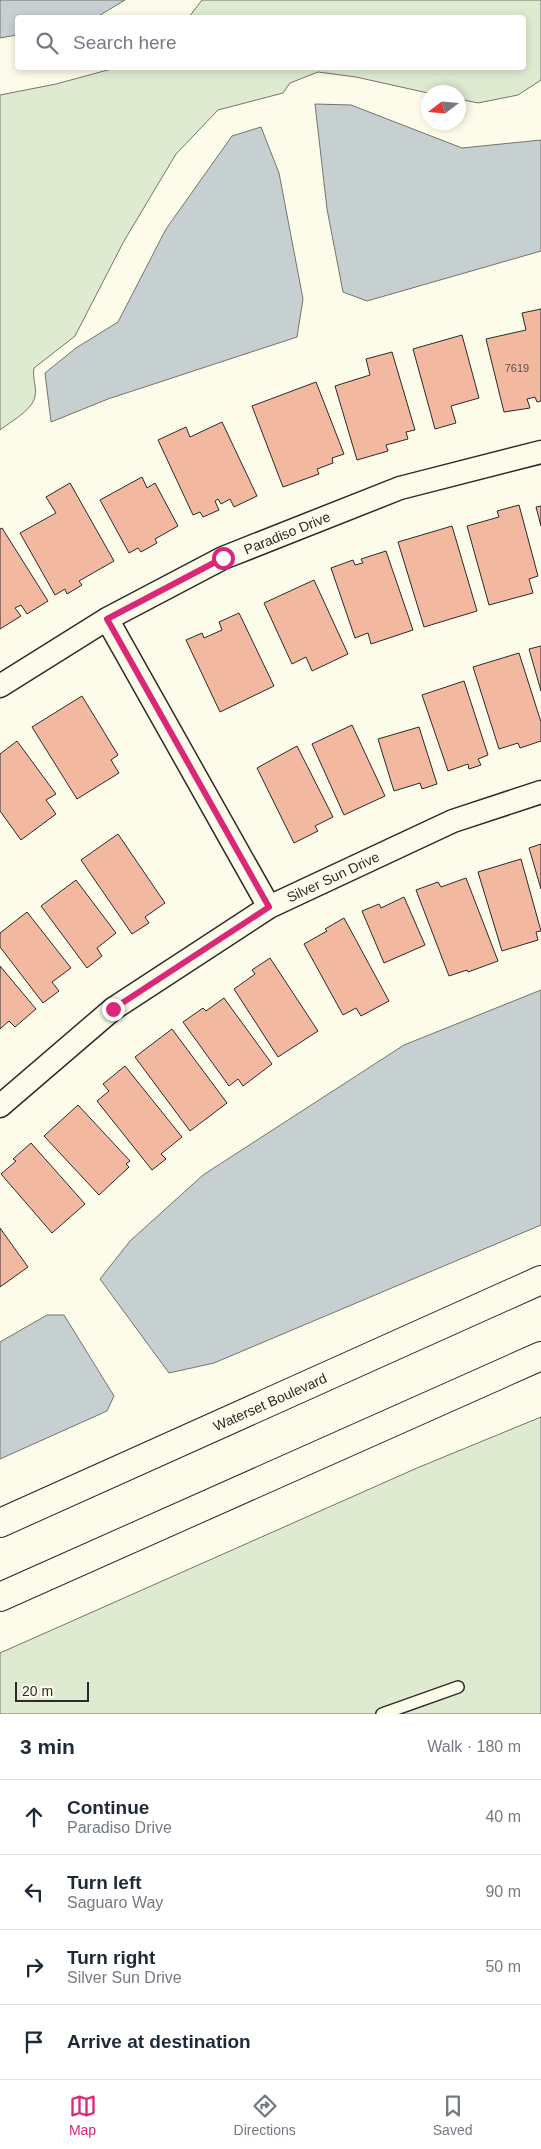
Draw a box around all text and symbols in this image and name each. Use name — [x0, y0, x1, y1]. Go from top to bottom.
search box — [15, 15, 526, 70]
icon: search — [33, 29, 61, 57]
text: Search here — [73, 32, 177, 53]
north arrow — [421, 85, 466, 130]
house number: 7619 — [505, 362, 529, 374]
street label: Paradiso Drive — [241, 508, 333, 558]
route start — [212, 547, 235, 570]
street label: Silver Sun Drive — [284, 848, 382, 905]
route end — [102, 998, 125, 1021]
street label: Waterset Boulevard — [211, 1370, 329, 1434]
scale bar — [15, 1679, 89, 1702]
text: 20 m — [22, 1683, 53, 1699]
text: 3 min — [20, 1735, 75, 1758]
text: Walk · 180 m — [427, 1738, 521, 1755]
text: Continue — [67, 1797, 149, 1818]
icon: ahead — [20, 1803, 48, 1831]
text: 40 m — [485, 1808, 521, 1825]
text: Paradiso Drive — [67, 1819, 172, 1836]
text: Turn left — [67, 1872, 142, 1893]
icon: left — [20, 1878, 48, 1906]
text: 90 m — [485, 1883, 521, 1900]
text: Saguaro Way — [67, 1894, 163, 1911]
text: Turn right — [67, 1947, 155, 1968]
icon: right — [20, 1953, 48, 1981]
text: 50 m — [485, 1958, 521, 1975]
text: Silver Sun Drive — [67, 1969, 182, 1986]
icon: arrive — [20, 2028, 48, 2056]
text: Arrive at destination — [67, 2031, 251, 2052]
tab: Map — [69, 2092, 97, 2138]
tab: Directions — [234, 2092, 296, 2138]
tab: Saved — [433, 2092, 472, 2138]

